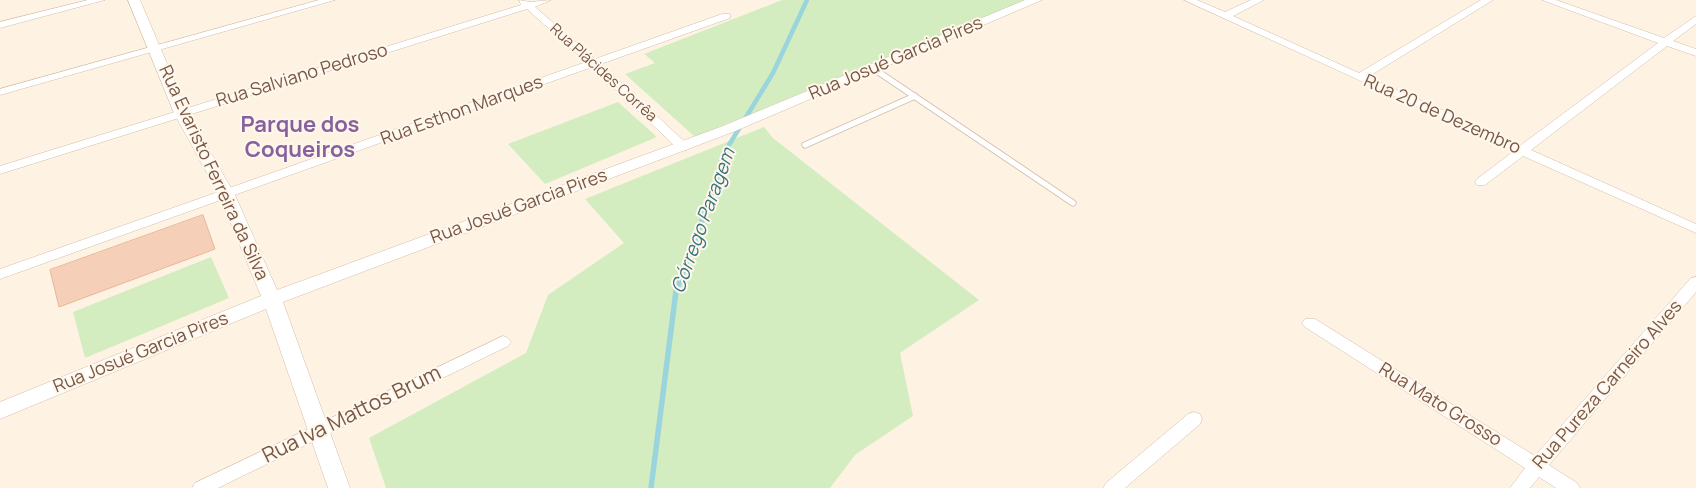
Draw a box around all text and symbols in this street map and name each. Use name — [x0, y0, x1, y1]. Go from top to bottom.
street label: Rua Josué Garcia Pires — [806, 13, 986, 105]
street label: Rua Plácides Corrêa — [546, 20, 660, 126]
street label: Rua Salviano Pedroso — [214, 40, 390, 112]
street label: Rua Evaristo Ferreira da Silva — [154, 62, 272, 284]
street label: Rua 20 de Dezembro — [1360, 71, 1524, 159]
street label: Rua Esthon Marques — [378, 72, 546, 150]
district label: Parque dos Coqueiros — [241, 113, 359, 164]
water label: Córrego Paragem — [667, 145, 741, 297]
street label: Rua Josué Garcia Pires — [428, 165, 610, 249]
street label: Rua Pureza Carneiro Alves — [1529, 296, 1687, 474]
street label: Rua Josué Garcia Pires — [50, 308, 232, 398]
street label: Rua Mato Grosso — [1375, 358, 1505, 452]
street label: Rua Iva Mattos Brum — [259, 361, 445, 469]

